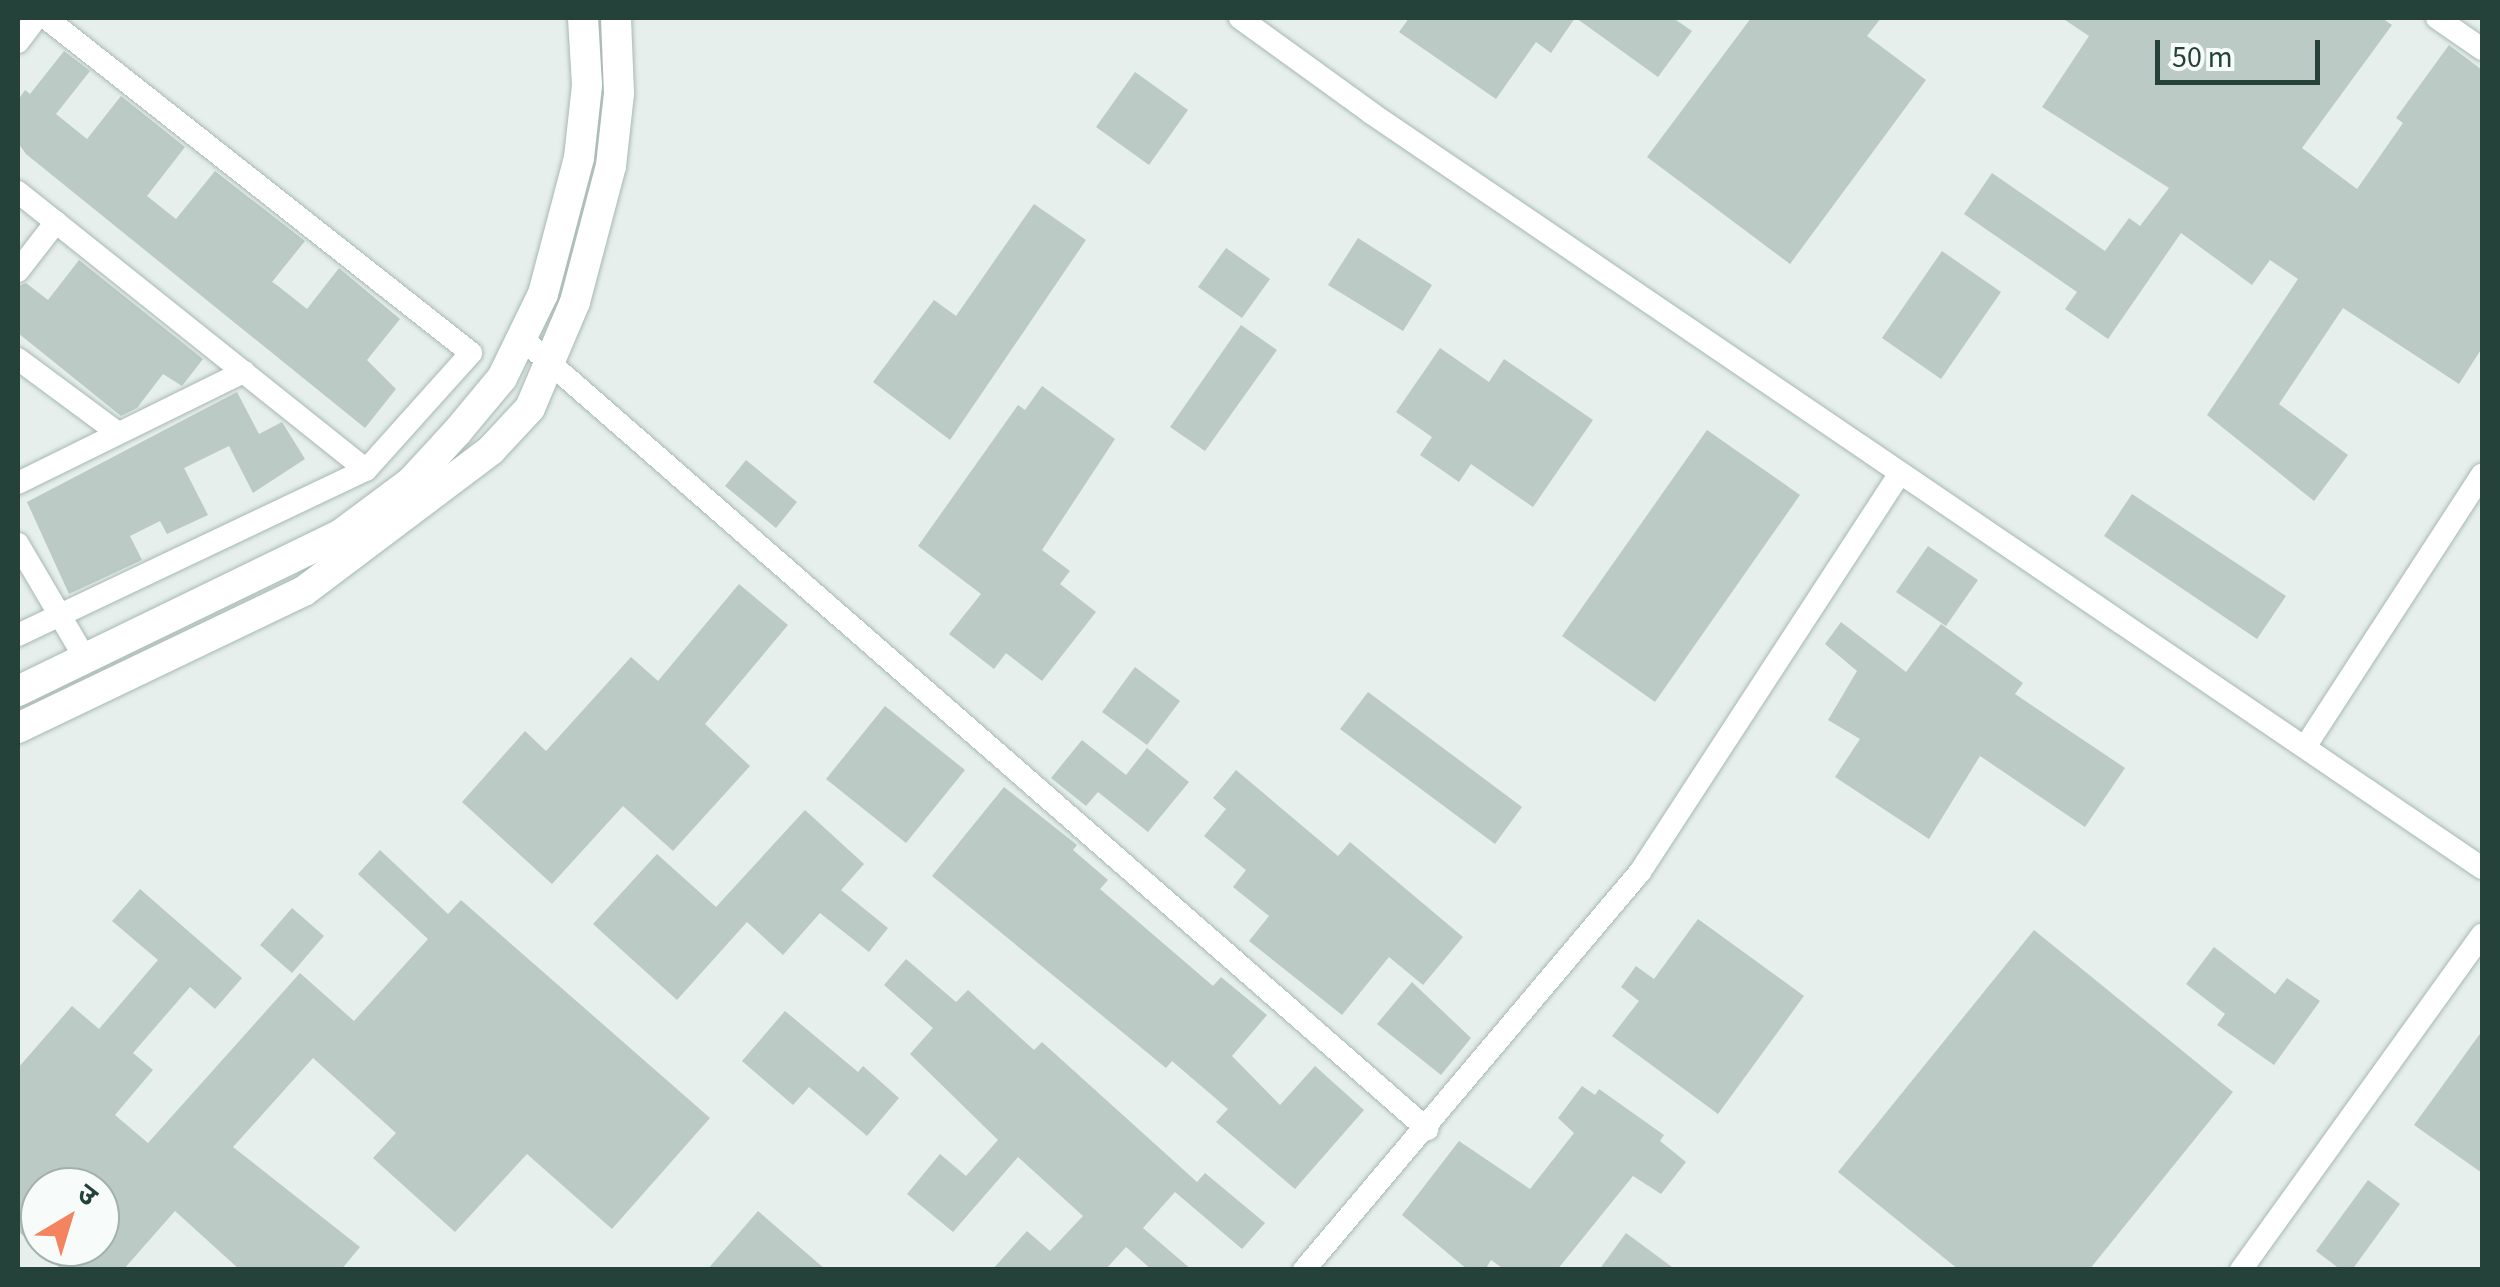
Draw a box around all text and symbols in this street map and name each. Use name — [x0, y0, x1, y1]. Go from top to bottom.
scale bar — [2160, 20, 2325, 82]
text: 50 m — [2172, 36, 2233, 79]
north arrow — [20, 1167, 120, 1267]
text: उ — [68, 1174, 106, 1216]

